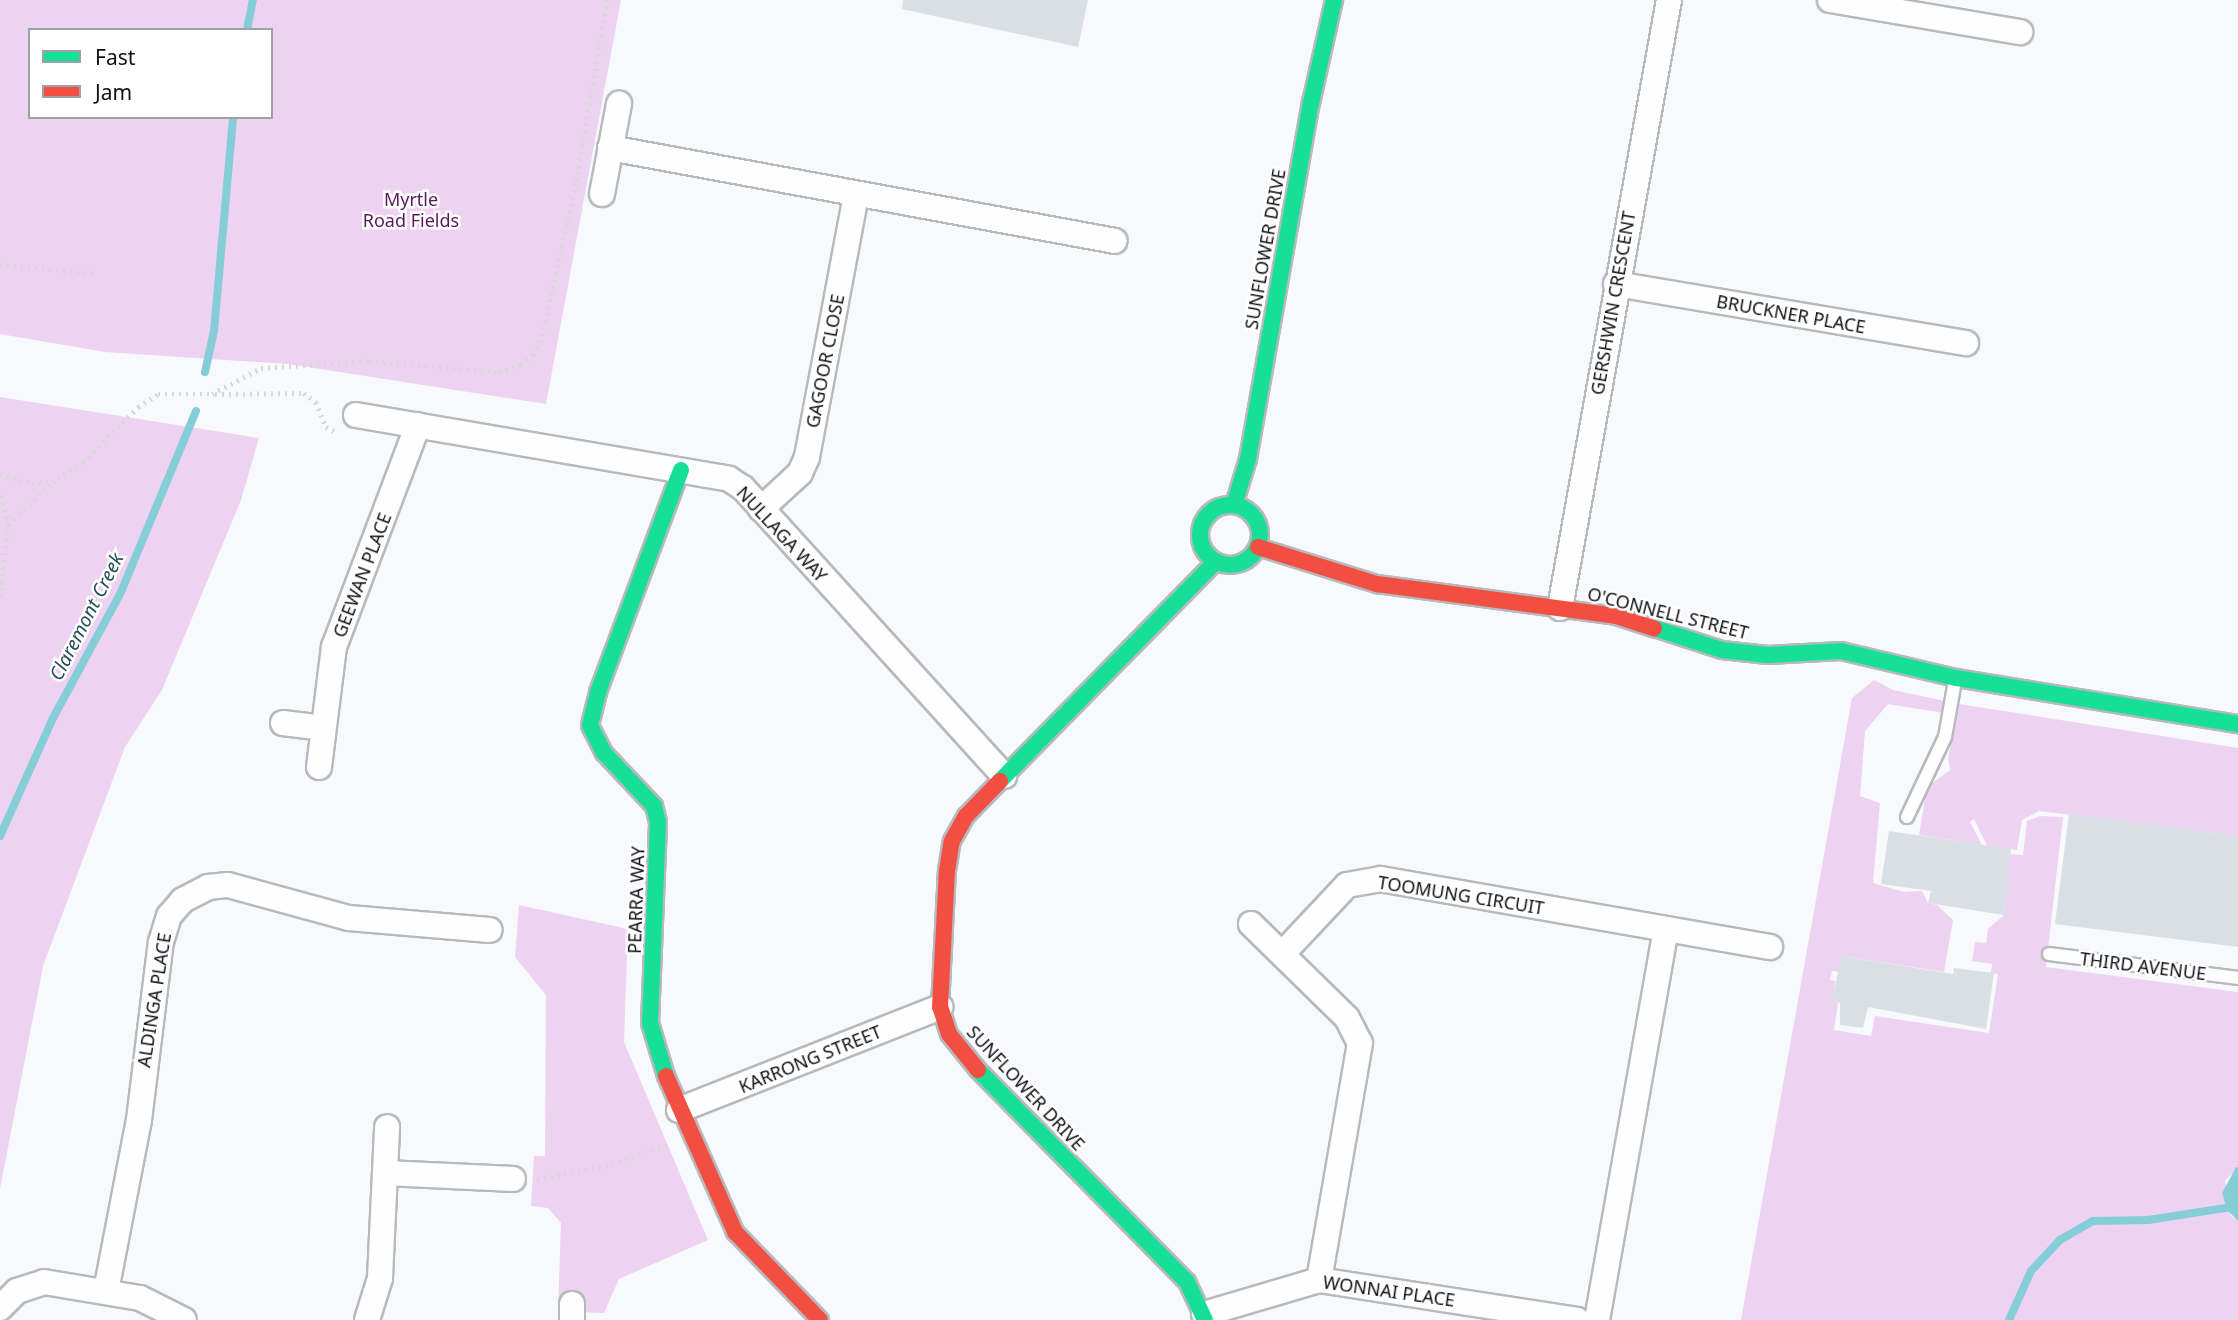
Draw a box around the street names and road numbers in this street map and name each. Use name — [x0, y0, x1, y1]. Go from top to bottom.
street label: SUNFLOWER DRIVE — [1240, 167, 1290, 331]
street label: GERSHWIN CRESCENT — [1586, 209, 1640, 397]
street label: BRUCKNER PLACE — [1715, 290, 1867, 338]
street label: GAGOOR CLOSE — [801, 292, 849, 430]
street label: NULLAGA WAY — [732, 482, 832, 586]
street label: GEEWAN PLACE — [328, 510, 396, 640]
street label: O'CONNELL STREET — [1585, 583, 1751, 643]
street label: PEARRA WAY — [623, 846, 649, 954]
street label: TOOMUNG CIRCUIT — [1376, 871, 1546, 919]
street label: ALDINGA PLACE — [133, 931, 175, 1069]
street label: THIRD AVENUE — [2079, 948, 2207, 984]
street label: KARRONG STREET — [736, 1021, 884, 1097]
street label: SUNFLOWER DRIVE — [963, 1021, 1089, 1155]
street label: WONNAI PLACE — [1322, 1271, 1456, 1311]

